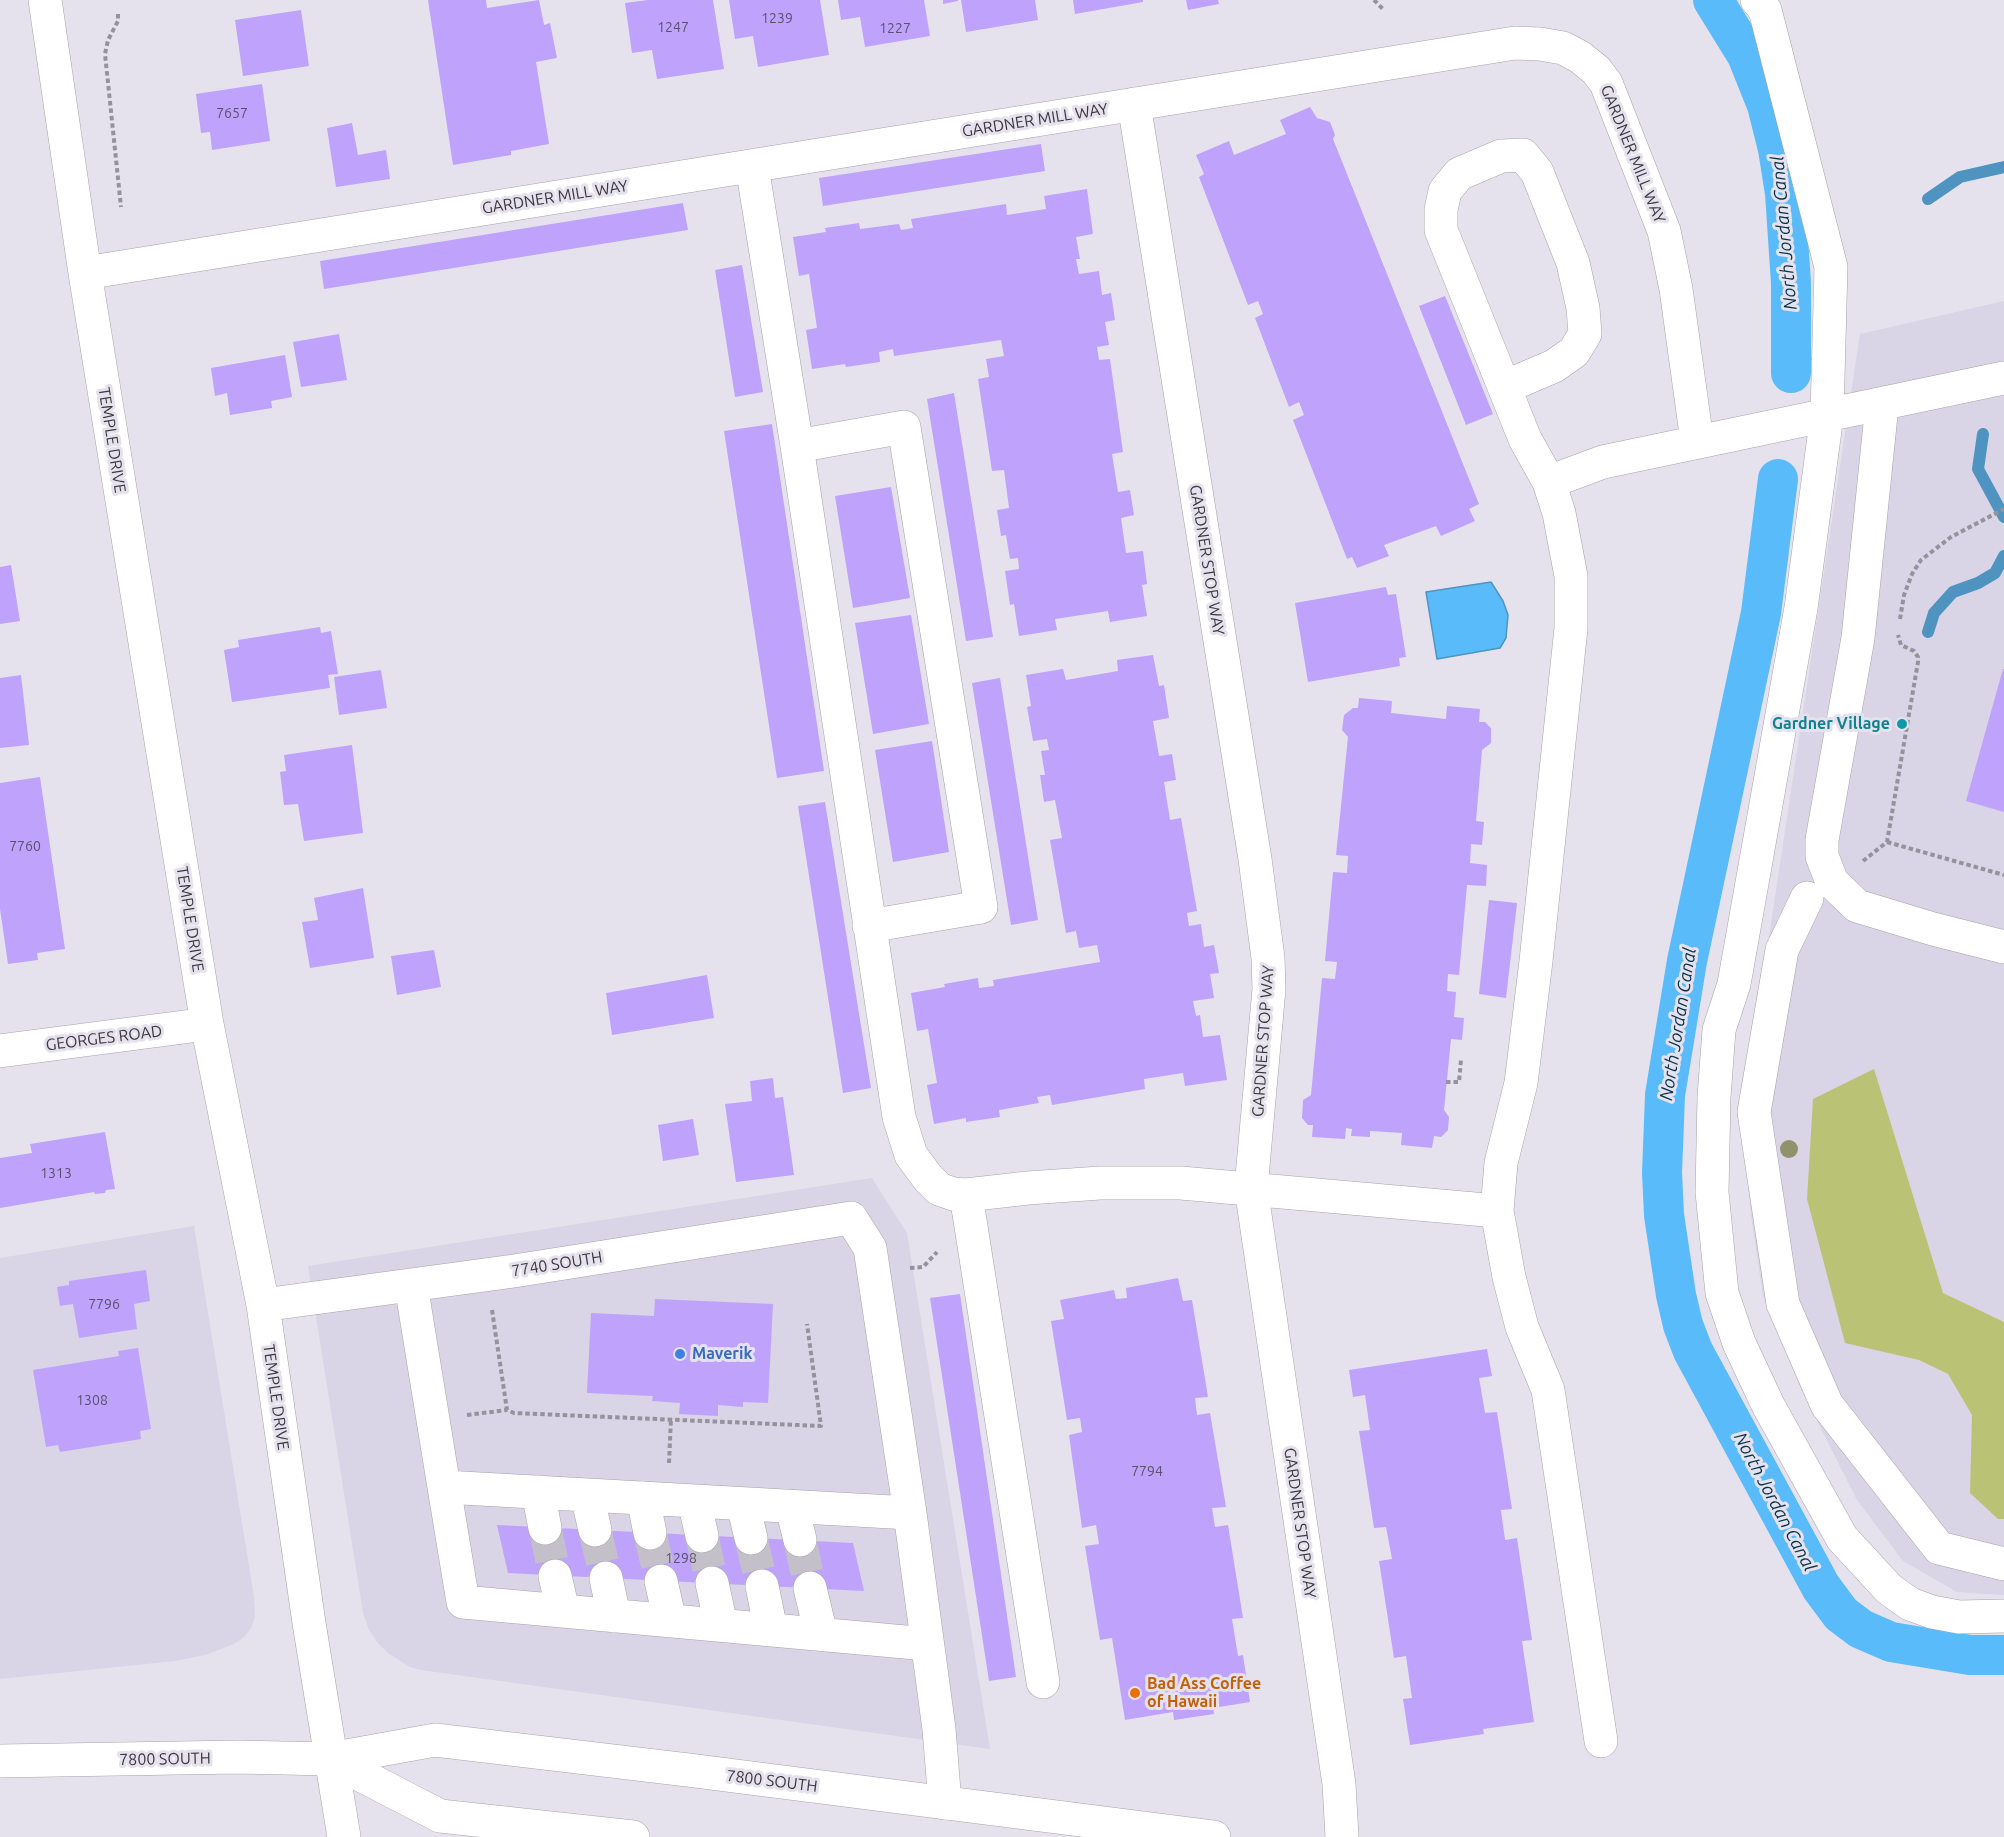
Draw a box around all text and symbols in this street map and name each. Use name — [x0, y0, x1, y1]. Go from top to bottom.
house number: 1239 — [761, 10, 793, 26]
house number: 1247 — [657, 19, 689, 35]
house number: 1227 — [879, 20, 911, 36]
street label: GARDNER MILL WAY — [1596, 82, 1670, 226]
street label: GARDNER MILL WAY — [961, 99, 1109, 141]
house number: 7657 — [216, 105, 248, 121]
water label: North Jordan Canal — [1767, 155, 1801, 311]
street label: GARDNER MILL WAY — [481, 176, 629, 218]
street label: TEMPLE DRIVE — [94, 386, 130, 494]
street label: GARDNER STOP WAY — [1186, 483, 1228, 637]
place label: Gardner Village — [1772, 714, 1890, 734]
marker: Gardner Village — [1895, 717, 1909, 731]
house number: 7760 — [9, 838, 41, 854]
street label: TEMPLE DRIVE — [172, 865, 208, 973]
water label: North Jordan Canal — [1655, 946, 1701, 1102]
street label: GARDNER STOP WAY — [1248, 964, 1278, 1118]
street label: GEORGES ROAD — [45, 1021, 163, 1055]
house number: 1313 — [40, 1165, 72, 1181]
street label: 7740 SOUTH — [510, 1247, 604, 1281]
house number: 7796 — [88, 1296, 120, 1312]
street label: TEMPLE DRIVE — [259, 1343, 293, 1451]
place label: Maverik — [692, 1344, 752, 1364]
marker: Maverik — [673, 1347, 687, 1361]
house number: 1308 — [76, 1392, 108, 1408]
water label: North Jordan Canal — [1729, 1429, 1821, 1575]
street label: GARDNER STOP WAY — [1280, 1446, 1320, 1600]
house number: 7794 — [1131, 1463, 1163, 1479]
house number: 1298 — [665, 1550, 697, 1566]
place label: Bad Ass Coffee of Hawaii — [1147, 1674, 1261, 1712]
marker: Bad Ass Coffee of Hawaii — [1128, 1686, 1142, 1700]
street label: 7800 SOUTH — [119, 1749, 211, 1769]
street label: 7800 SOUTH — [725, 1766, 819, 1796]

